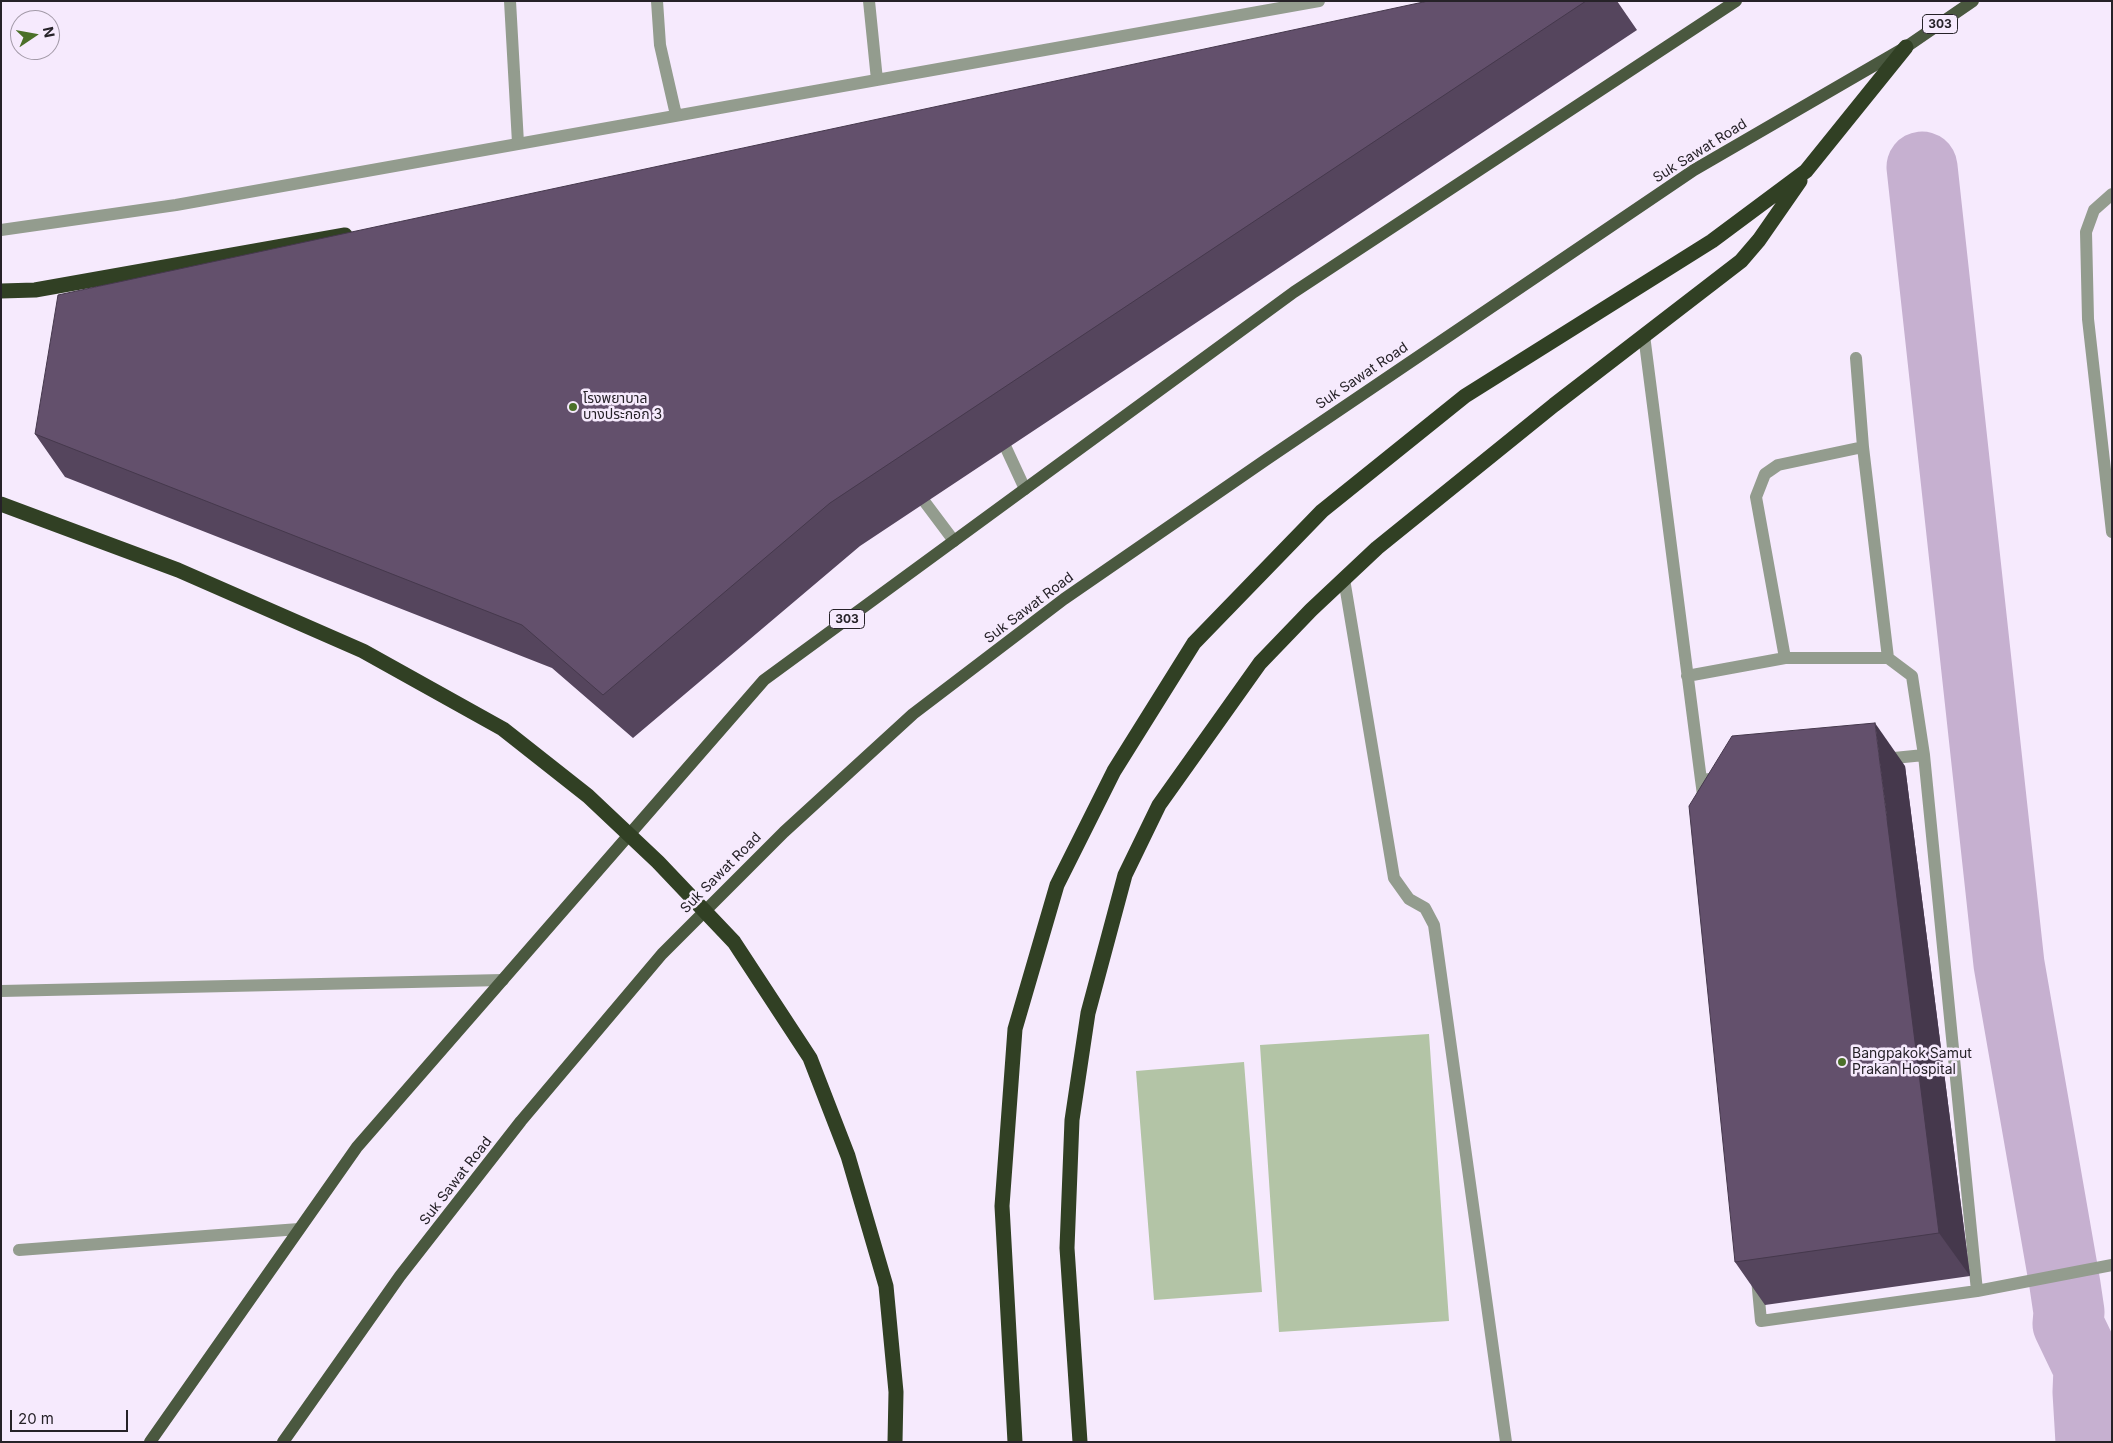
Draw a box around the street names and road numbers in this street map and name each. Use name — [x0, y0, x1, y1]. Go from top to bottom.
road number: 303 — [1922, 14, 1958, 34]
street label: Suk Sawat Road — [1650, 115, 1750, 187]
street label: Suk Sawat Road — [1313, 339, 1411, 413]
street label: Suk Sawat Road — [981, 569, 1077, 647]
road number: 303 — [830, 610, 864, 628]
street label: Suk Sawat Road — [677, 829, 765, 917]
street label: Suk Sawat Road — [416, 1134, 496, 1228]

